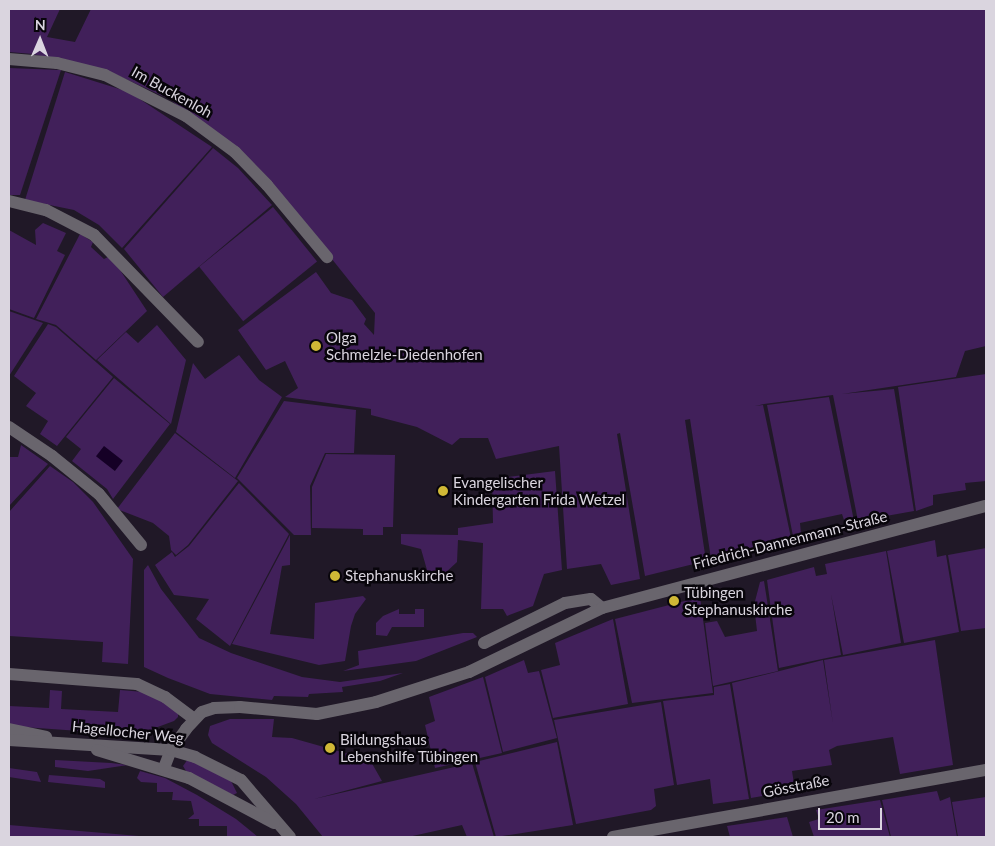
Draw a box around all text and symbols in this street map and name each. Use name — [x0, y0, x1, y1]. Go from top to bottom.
north arrow — [15, 15, 65, 65]
text: N — [35, 16, 46, 33]
street label: Im Buckenloh — [129, 62, 215, 122]
place label: Olga Schmelzle-Diedenhofen — [326, 328, 483, 363]
marker: Olga Schmelzle-Diedenhofen — [310, 340, 322, 352]
place label: Evangelischer Kindergarten Frida Wetzel — [453, 473, 625, 508]
marker: Evangelischer Kindergarten Frida Wetzel — [437, 485, 449, 497]
street label: Friedrich-Dannenmann-Straße — [691, 507, 889, 573]
place label: Stephanuskirche — [345, 567, 453, 585]
marker: Stephanuskirche — [329, 570, 341, 582]
place label: Tübingen Stephanuskirche — [684, 583, 792, 618]
marker: Tübingen Stephanuskirche — [668, 595, 680, 607]
street label: Hagellocher Weg — [71, 717, 185, 747]
place label: Bildungshaus Lebenshilfe Tübingen — [340, 730, 479, 765]
marker: Bildungshaus Lebenshilfe Tübingen — [324, 742, 336, 754]
street label: Gösstraße — [761, 771, 831, 801]
scale bar — [820, 798, 884, 830]
text: 20 m — [826, 808, 860, 826]

